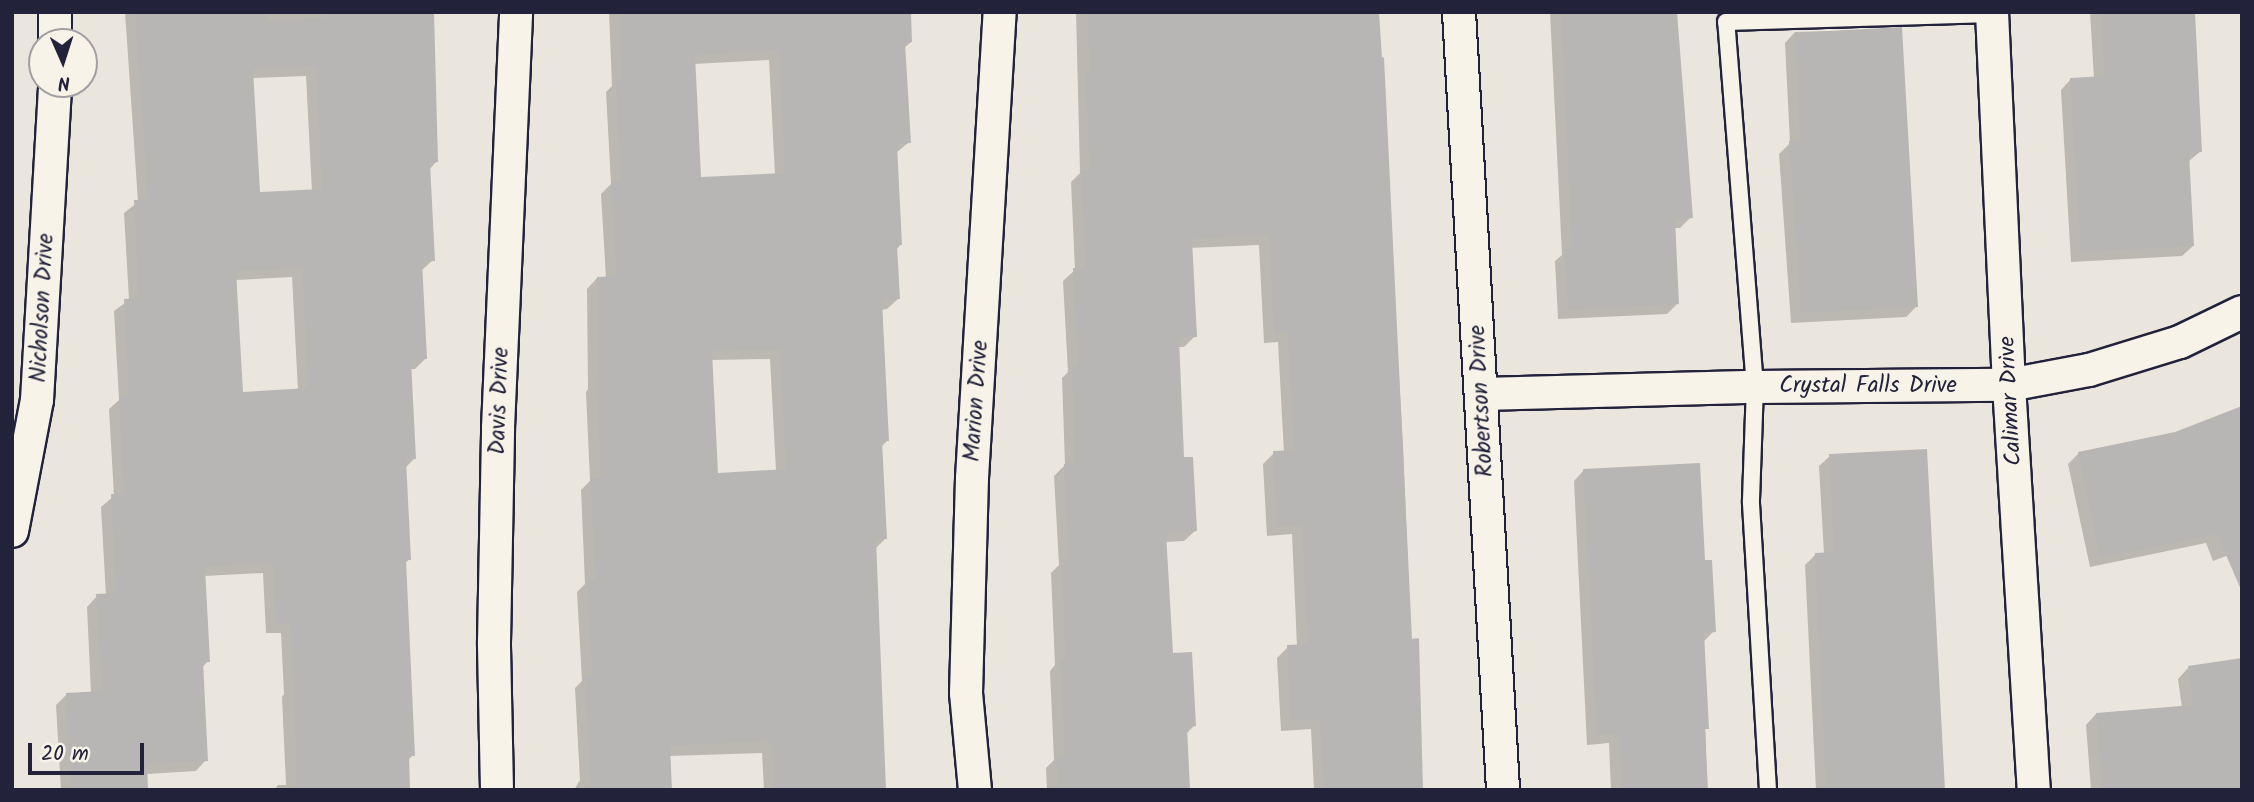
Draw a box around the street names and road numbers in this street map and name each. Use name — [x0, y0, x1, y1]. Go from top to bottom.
street label: Nicholson Drive — [25, 233, 61, 383]
street label: Robertson Drive — [1464, 324, 1500, 478]
street label: Calimar Drive — [1994, 336, 2028, 466]
street label: Marion Drive — [959, 339, 995, 463]
street label: Davis Drive — [484, 347, 516, 455]
street label: Crystal Falls Drive — [1779, 372, 1957, 400]

